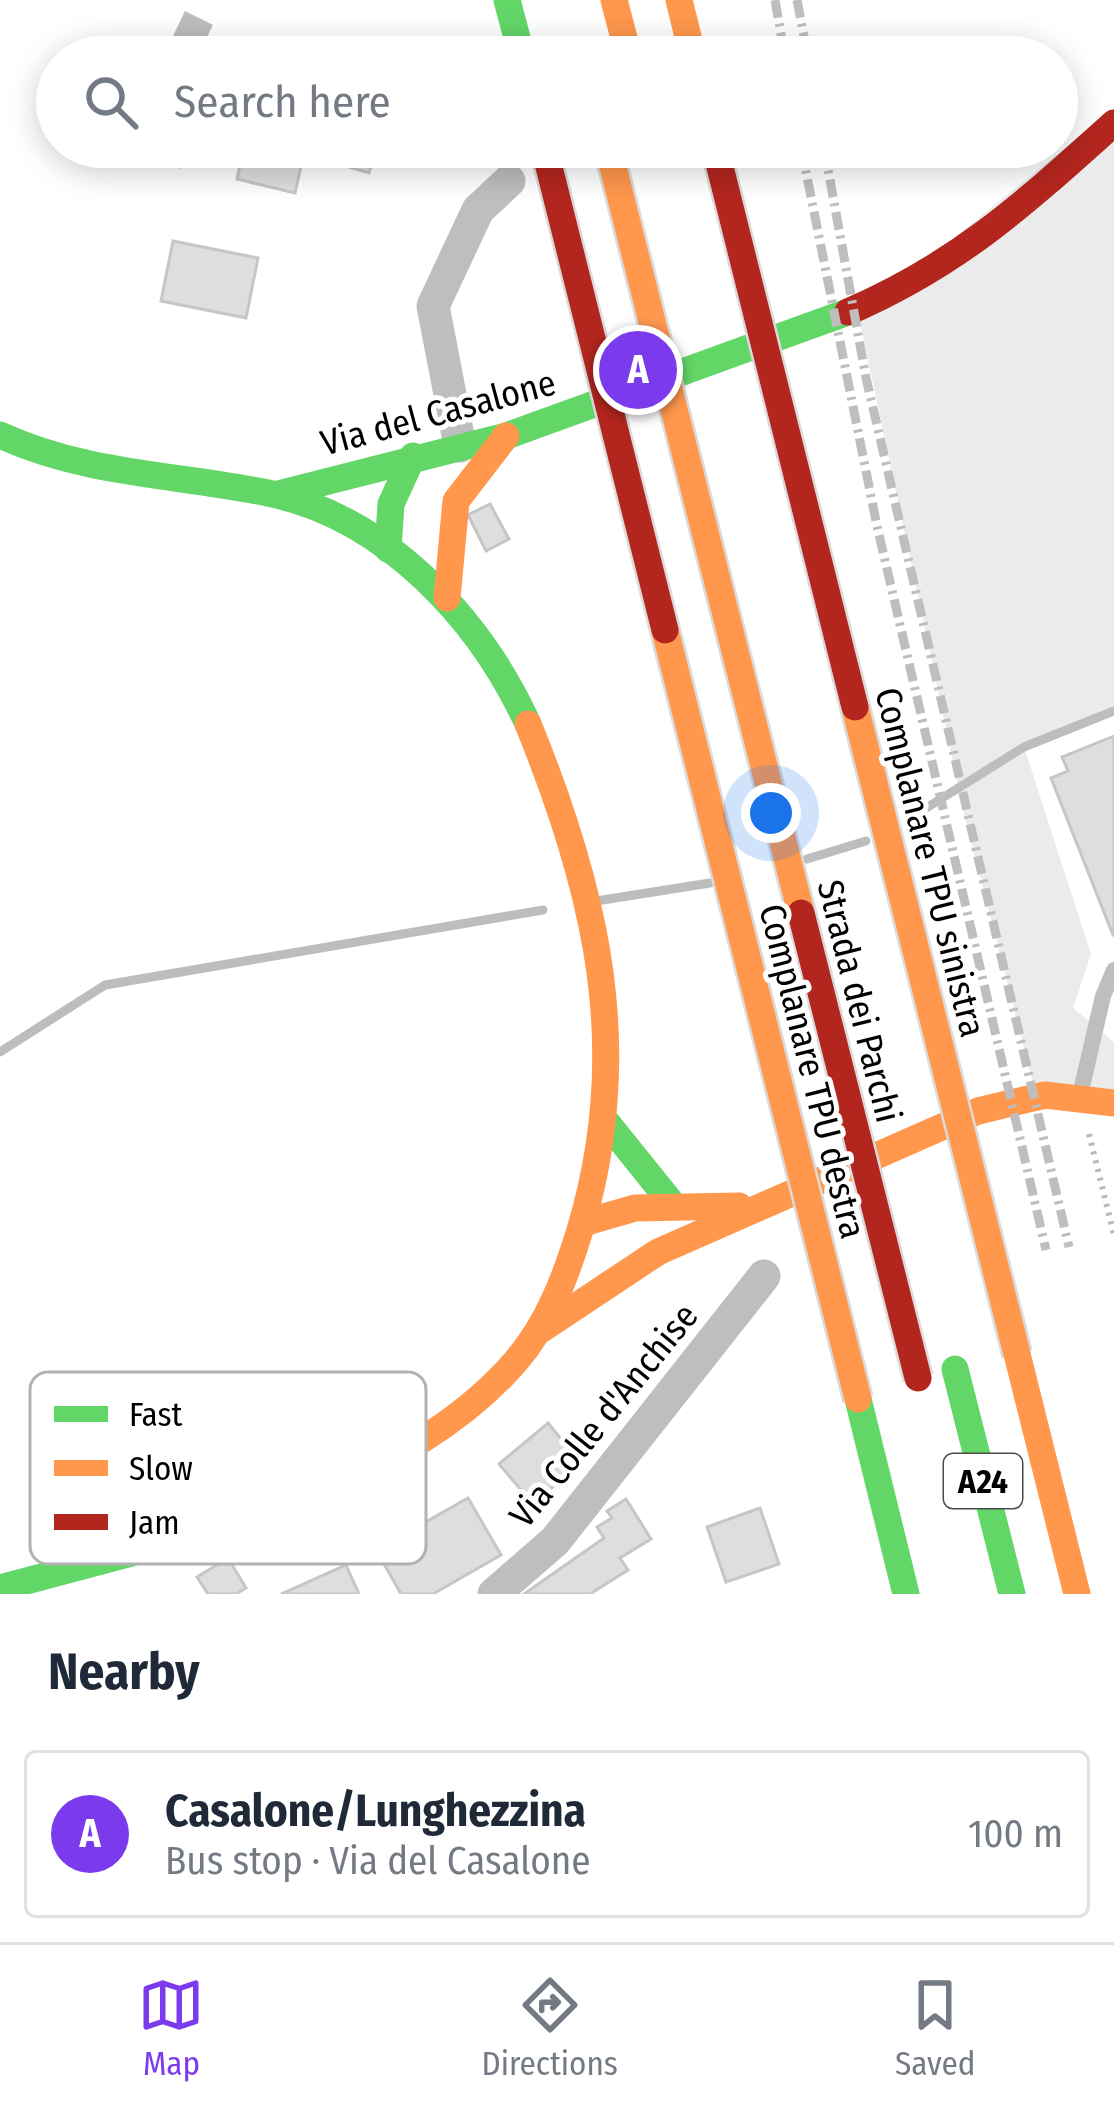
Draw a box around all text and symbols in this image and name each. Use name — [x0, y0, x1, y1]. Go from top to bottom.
search box — [36, 36, 1078, 168]
icon: search — [78, 69, 144, 135]
text: Search here — [174, 75, 391, 129]
pin: A — [599, 325, 677, 415]
street label: Via del Casalone — [316, 360, 560, 465]
street label: Complanare TPU sinistra — [865, 683, 995, 1042]
your location — [741, 783, 801, 843]
street label: Strada dei Parchi — [808, 875, 910, 1127]
street label: Complanare TPU destra — [749, 899, 875, 1243]
street label: Via Colle d'Anchise — [500, 1295, 707, 1536]
legend — [30, 1372, 426, 1564]
text: Fast — [129, 1395, 183, 1435]
text: Slow — [129, 1449, 193, 1489]
road number: A24 — [944, 1454, 1022, 1508]
text: Jam — [129, 1503, 180, 1543]
text: Nearby — [48, 1641, 200, 1703]
text: Casalone/Lunghezzina — [165, 1784, 586, 1838]
text: A — [79, 1811, 101, 1857]
text: 100 m — [968, 1811, 1063, 1857]
text: Bus stop · Via del Casalone — [165, 1838, 591, 1884]
tab: Map — [138, 1972, 204, 2084]
tab: Directions — [481, 1972, 618, 2084]
tab: Saved — [895, 1972, 975, 2084]

